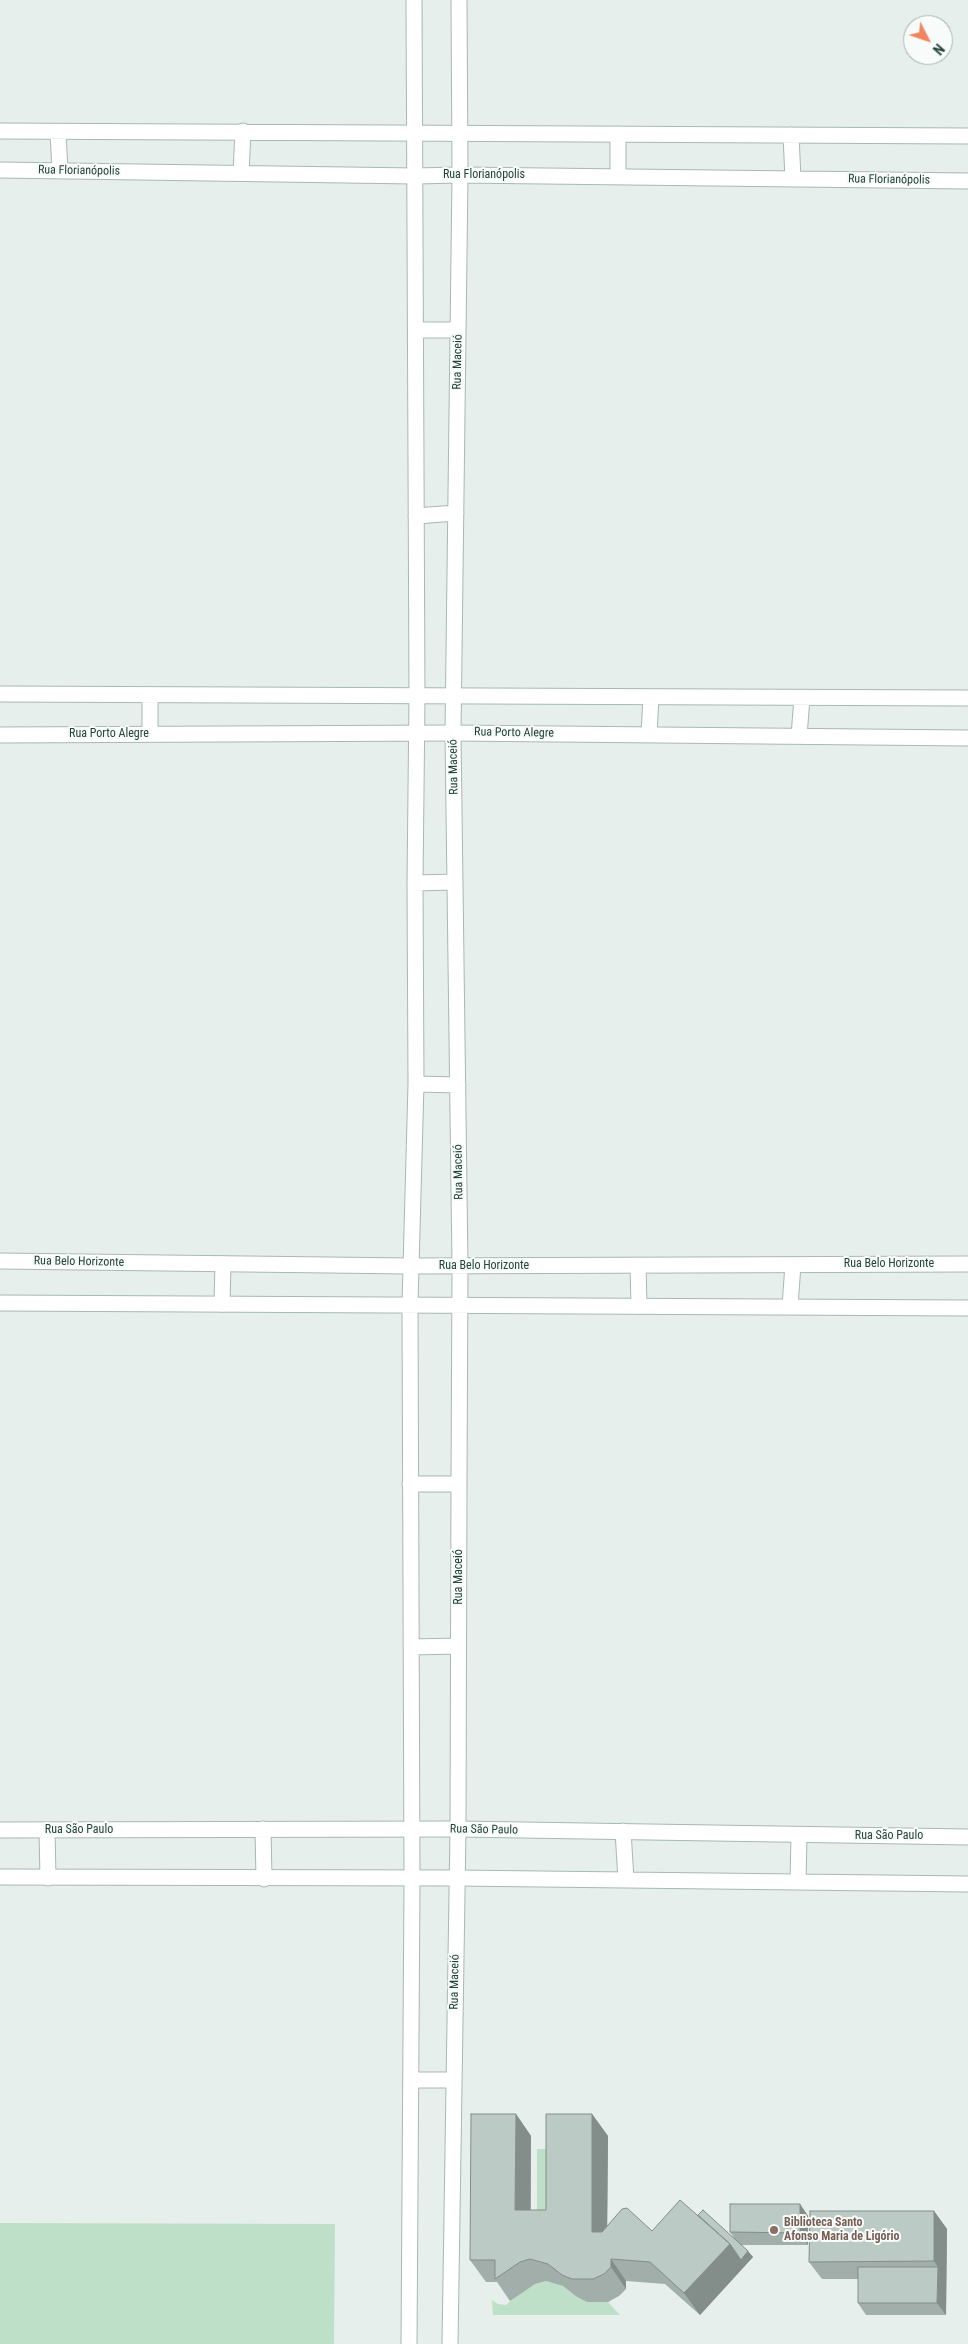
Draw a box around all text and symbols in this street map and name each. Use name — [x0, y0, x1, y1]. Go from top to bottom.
north arrow — [903, 15, 953, 65]
text: N — [930, 41, 947, 58]
street label: Rua Florianópolis — [38, 163, 120, 179]
street label: Rua Florianópolis — [443, 168, 525, 182]
street label: Rua Florianópolis — [848, 172, 930, 188]
street label: Rua Maceió — [450, 334, 466, 390]
street label: Rua Porto Alegre — [474, 725, 554, 741]
street label: Rua Porto Alegre — [69, 727, 149, 741]
street label: Rua Maceió — [446, 739, 462, 795]
street label: Rua Maceió — [451, 1144, 467, 1200]
street label: Rua Belo Horizonte — [34, 1254, 124, 1270]
street label: Rua Belo Horizonte — [844, 1257, 934, 1271]
street label: Rua Belo Horizonte — [439, 1259, 529, 1273]
street label: Rua Maceió — [452, 1549, 466, 1605]
street label: Rua São Paulo — [450, 1822, 518, 1838]
street label: Rua São Paulo — [45, 1823, 113, 1837]
street label: Rua São Paulo — [855, 1829, 923, 1843]
street label: Rua Maceió — [447, 1954, 463, 2010]
place label: Biblioteca Santo Afonso Maria de Ligório — [784, 2216, 900, 2244]
marker: Biblioteca Santo Afonso Maria de Ligório — [768, 2224, 780, 2236]

